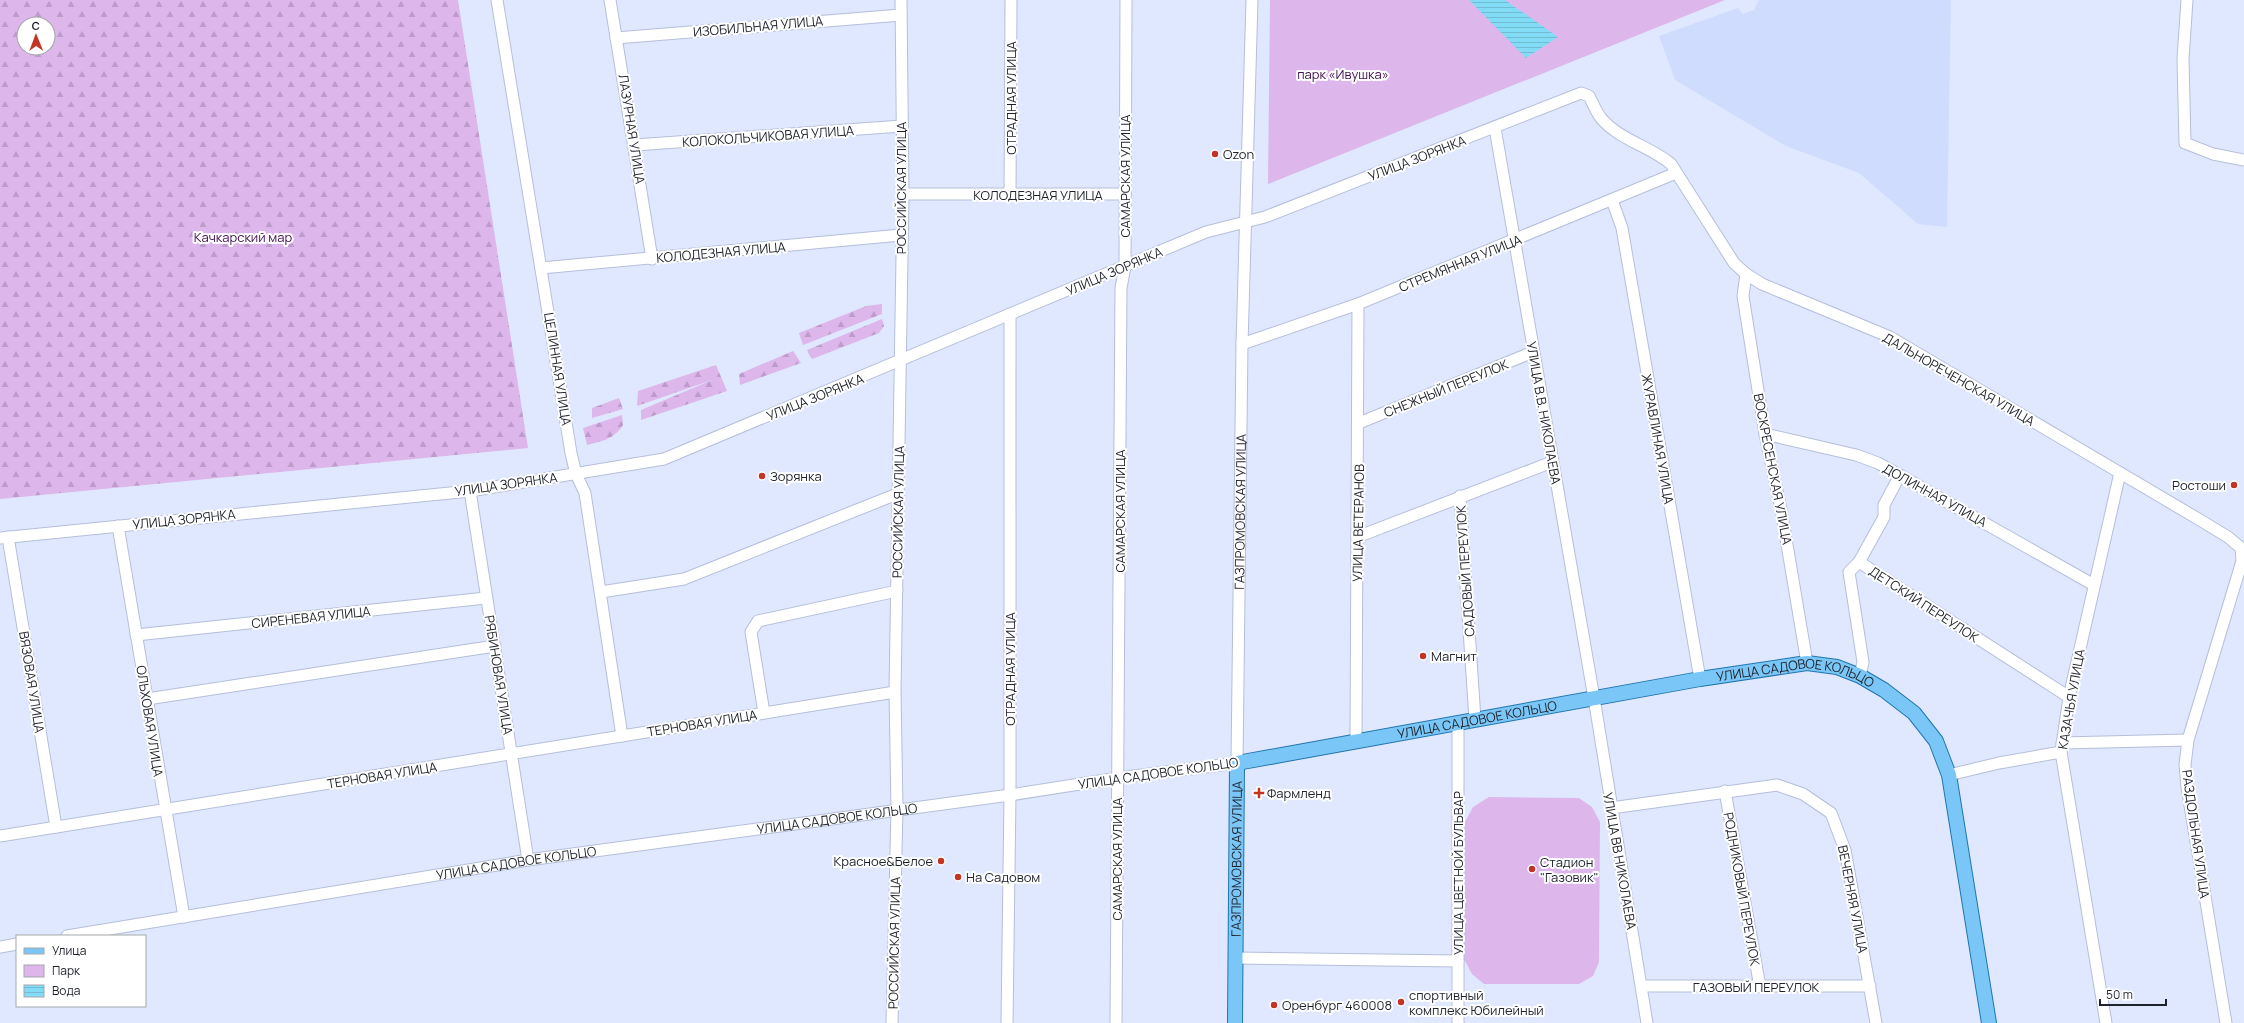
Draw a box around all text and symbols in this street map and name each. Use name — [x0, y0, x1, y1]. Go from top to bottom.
street label: ИЗОБИЛЬНАЯ УЛИЦА — [692, 11, 824, 41]
north arrow — [16, 16, 56, 56]
text: С — [32, 18, 40, 33]
street label: ОТРАДНАЯ УЛИЦА — [1002, 41, 1020, 155]
park label: парк «Ивушка» — [1297, 65, 1389, 83]
street label: ЛАЗУРНАЯ УЛИЦА — [614, 73, 650, 185]
street label: САМАРСКАЯ УЛИЦА — [1116, 114, 1134, 238]
street label: КОЛОКОЛЬЧИКОВАЯ УЛИЦА — [682, 121, 854, 151]
street label: РОССИЙСКАЯ УЛИЦА — [892, 122, 910, 254]
street label: УЛИЦА ЗОРЯНКА — [1366, 131, 1468, 185]
place label: Ozon — [1223, 145, 1254, 163]
marker: Ozon — [1210, 149, 1220, 159]
street label: КОЛОДЕЗНАЯ УЛИЦА — [973, 186, 1103, 204]
park label: Качкарский мар — [194, 228, 292, 246]
street label: СТРЕМЯННАЯ УЛИЦА — [1396, 230, 1524, 296]
street label: КОЛОДЕЗНАЯ УЛИЦА — [656, 237, 786, 267]
street label: УЛИЦА ЗОРЯНКА — [1063, 243, 1165, 299]
street label: ЦЕЛИННАЯ УЛИЦА — [540, 311, 576, 427]
street label: ДАЛЬНОРЕЧЕНСКАЯ УЛИЦА — [1880, 328, 2038, 430]
street label: УЛИЦА В.В. НИКОЛАЕВА — [1523, 340, 1565, 486]
street label: СНЕЖНЫЙ ПЕРЕУЛОК — [1381, 355, 1511, 421]
street label: УЛИЦА ЗОРЯНКА — [764, 369, 866, 425]
street label: ЖУРАВЛИНАЯ УЛИЦА — [1638, 372, 1678, 506]
street label: ВОСКРЕСЕНСКАЯ УЛИЦА — [1750, 392, 1796, 546]
street label: ГАЗПРОМОВСКАЯ УЛИЦА — [1230, 434, 1250, 590]
street label: РОССИЙСКАЯ УЛИЦА — [888, 446, 908, 578]
street label: САМАРСКАЯ УЛИЦА — [1111, 449, 1129, 573]
street label: ДОЛИННАЯ УЛИЦА — [1880, 459, 1990, 531]
street label: УЛИЦА ВЕТЕРАНОВ — [1348, 464, 1368, 582]
place label: Зорянка — [770, 467, 822, 485]
street label: УЛИЦА ЗОРЯНКА — [454, 468, 558, 500]
marker: Зорянка — [757, 471, 767, 481]
place label: Ростоши — [2172, 476, 2226, 494]
marker: Ростоши — [2229, 480, 2239, 490]
street label: САДОВЫЙ ПЕРЕУЛОК — [1451, 504, 1479, 637]
street label: УЛИЦА ЗОРЯНКА — [132, 505, 236, 533]
street label: ДЕТСКИЙ ПЕРЕУЛОК — [1866, 562, 1982, 646]
street label: СИРЕНЕВАЯ УЛИЦА — [251, 602, 371, 632]
street label: ОТРАДНАЯ УЛИЦА — [1001, 612, 1019, 726]
street label: РЯБИНОВАЯ УЛИЦА — [481, 614, 517, 736]
street label: ВЯЗОВАЯ УЛИЦА — [15, 630, 49, 734]
place label: Магнит — [1431, 647, 1477, 665]
street label: КАЗАЧЬЯ УЛИЦА — [2053, 647, 2089, 751]
marker: Магнит — [1418, 651, 1428, 661]
street label: УЛИЦА САДОВОЕ КОЛЬЦО — [1715, 654, 1878, 692]
street label: ОЛЬХОВАЯ УЛИЦА — [132, 664, 168, 778]
street label: УЛИЦА САДОВОЕ КОЛЬЦО — [1396, 696, 1559, 743]
street label: ТЕРНОВАЯ УЛИЦА — [646, 705, 758, 741]
street label: УЛИЦА САДОВОЕ КОЛЬЦО — [1077, 753, 1240, 793]
street label: ТЕРНОВАЯ УЛИЦА — [326, 757, 438, 793]
street label: РАЗДОЛЬНАЯ УЛИЦА — [2178, 768, 2214, 900]
street label: ГАЗПРОМОВСКАЯ УЛИЦА — [1227, 781, 1246, 937]
place label: Фармленд — [1267, 784, 1331, 802]
marker: Фармленд — [1254, 788, 1264, 798]
street label: УЛИЦА ЦВЕТНОЙ БУЛЬВАР — [1449, 791, 1467, 955]
street label: УЛИЦА ВВ НИКОЛАЕВА — [1599, 791, 1641, 931]
street label: САМАРСКАЯ УЛИЦА — [1108, 797, 1126, 921]
street label: УЛИЦА САДОВОЕ КОЛЬЦО — [756, 799, 919, 838]
street label: РОДНИКОВЫЙ ПЕРЕУЛОК — [1720, 811, 1764, 968]
street label: УЛИЦА САДОВОЕ КОЛЬЦО — [435, 842, 598, 884]
street label: ВЕЧЕРНЯЯ УЛИЦА — [1834, 843, 1872, 955]
place label: Красное&Белое — [834, 852, 933, 870]
place label: Стадион "Газовик" — [1540, 853, 1598, 886]
marker: Красное&Белое — [936, 856, 946, 866]
marker: Стадион "Газовик" — [1527, 864, 1537, 874]
place label: На Садовом — [966, 868, 1040, 886]
marker: На Садовом — [953, 872, 963, 882]
street label: РОССИЙСКАЯ УЛИЦА — [884, 877, 904, 1009]
legend — [16, 935, 146, 1007]
text: Улица — [52, 942, 86, 959]
text: Парк — [52, 962, 81, 979]
street label: ГАЗОВЫЙ ПЕРЕУЛОК — [1693, 978, 1820, 996]
scale bar — [2100, 981, 2166, 1007]
text: Вода — [52, 982, 80, 999]
place label: спортивный комплекс Юбилейный — [1409, 986, 1544, 1019]
text: 50 m — [2106, 986, 2133, 1003]
place label: Оренбург 460008 — [1282, 996, 1392, 1014]
marker: спортивный комплекс Юбилейный — [1396, 997, 1406, 1007]
marker: Оренбург 460008 — [1269, 1000, 1279, 1010]

